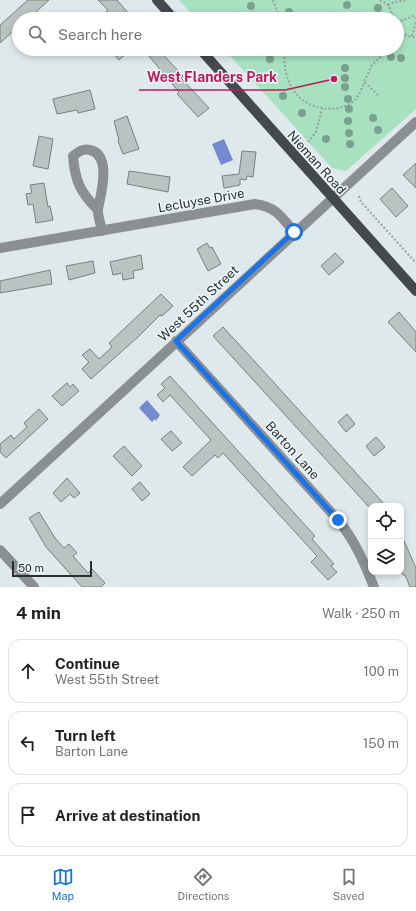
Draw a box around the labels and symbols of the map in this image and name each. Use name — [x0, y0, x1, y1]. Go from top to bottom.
callout: West Flanders Park — [139, 64, 285, 90]
text: West Flanders Park — [147, 69, 277, 85]
street label: Nieman Road — [284, 127, 349, 197]
street label: Lecluyse Drive — [157, 185, 246, 216]
route start — [285, 223, 303, 241]
street label: West 55th Street — [155, 262, 242, 344]
street label: Barton Lane — [263, 418, 323, 482]
route end — [329, 511, 347, 529]
scale bar — [12, 559, 92, 578]

